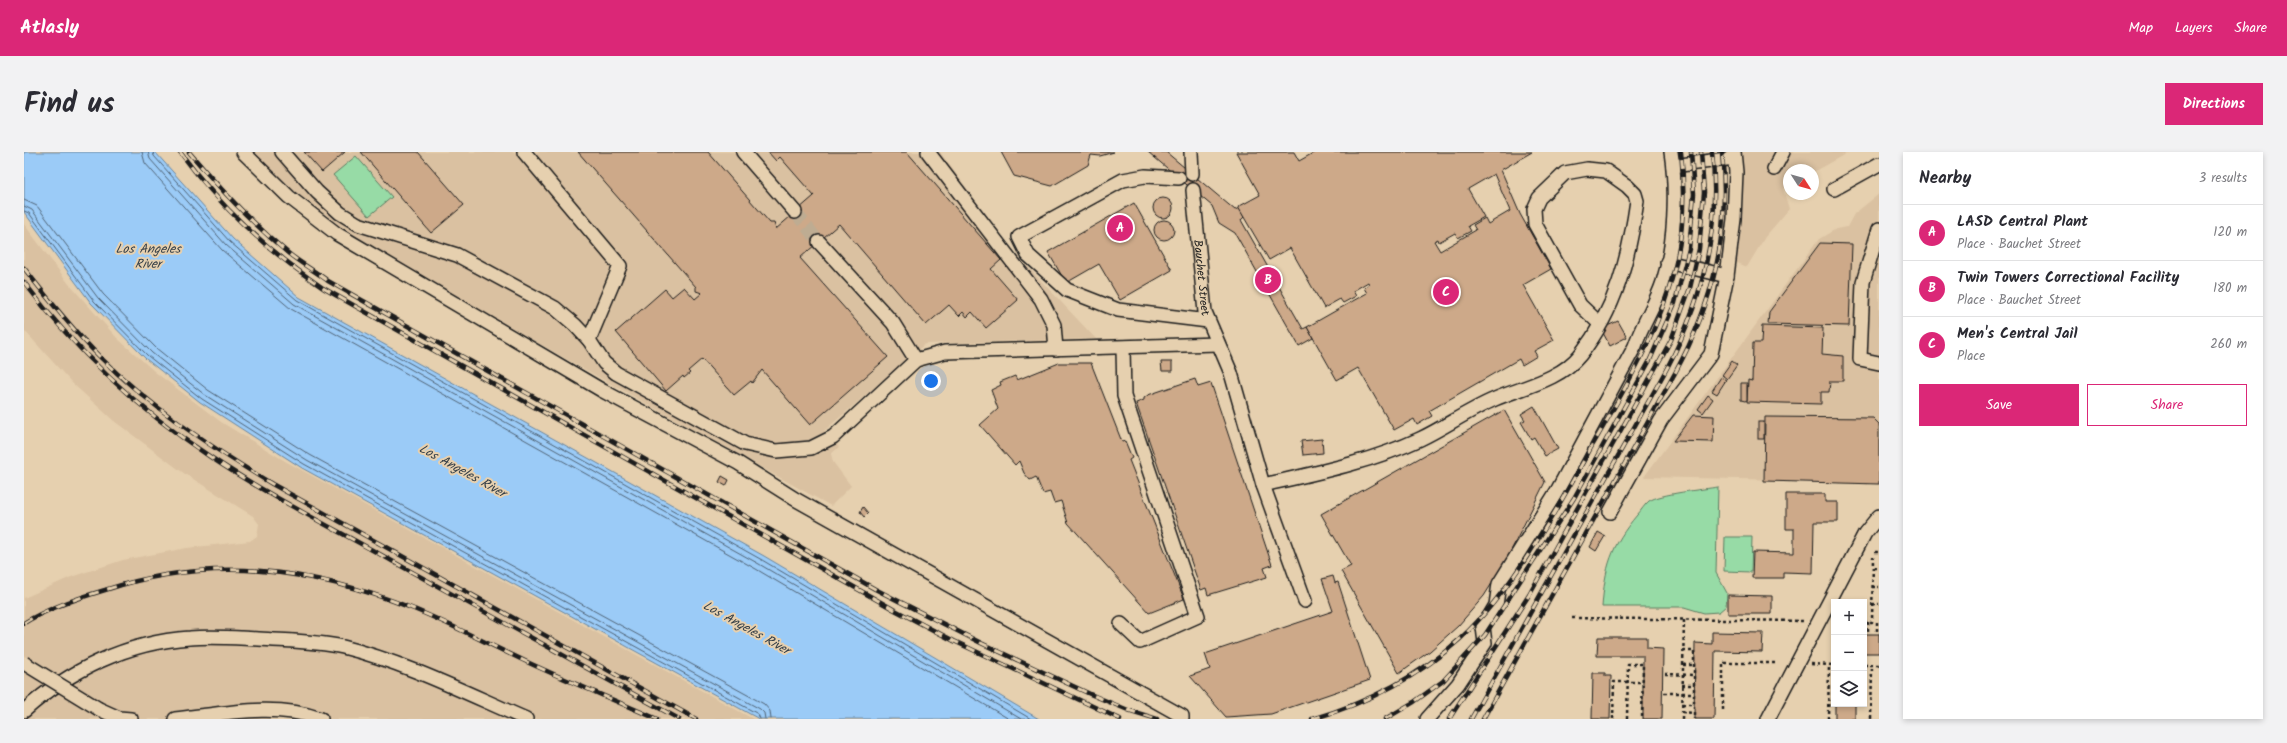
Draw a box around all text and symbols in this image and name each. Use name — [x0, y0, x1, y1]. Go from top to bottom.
text: Atlasly — [20, 13, 79, 43]
text: Map — [2129, 17, 2153, 39]
text: Layers — [2175, 17, 2213, 39]
text: Share — [2235, 17, 2267, 39]
text: Find us — [24, 82, 115, 127]
button: Directions — [2165, 83, 2263, 125]
north arrow — [1783, 164, 1819, 200]
text: Nearby — [1919, 165, 1971, 192]
text: 3 results — [2199, 168, 2247, 189]
text: LASD Central Plant — [1957, 210, 2088, 234]
pin: A — [1107, 213, 1133, 243]
text: A — [1928, 222, 1936, 243]
text: 120 m — [2213, 222, 2247, 243]
text: Place · Bauchet Street — [1957, 234, 2081, 255]
water label: Los Angeles River — [115, 239, 182, 275]
street label: Bauchet Street — [1188, 239, 1215, 319]
pin: B — [1255, 265, 1281, 295]
text: Twin Towers Correctional Facility — [1957, 266, 2179, 290]
pin: C — [1433, 277, 1459, 307]
text: B — [1928, 278, 1936, 299]
text: 180 m — [2213, 278, 2247, 299]
text: Place · Bauchet Street — [1957, 290, 2081, 311]
text: Men's Central Jail — [1957, 322, 2077, 346]
text: C — [1928, 334, 1936, 355]
text: 260 m — [2210, 334, 2247, 355]
text: Place — [1957, 346, 1985, 367]
your location — [921, 371, 941, 391]
button: Save — [1919, 384, 2079, 426]
button: Share — [2087, 384, 2247, 426]
water label: Los Angeles River — [415, 439, 512, 505]
water label: Los Angeles River — [699, 596, 796, 662]
map controls — [1831, 599, 1867, 707]
button: + — [1831, 599, 1867, 635]
button: − — [1831, 635, 1867, 671]
button: layers — [1831, 671, 1867, 707]

